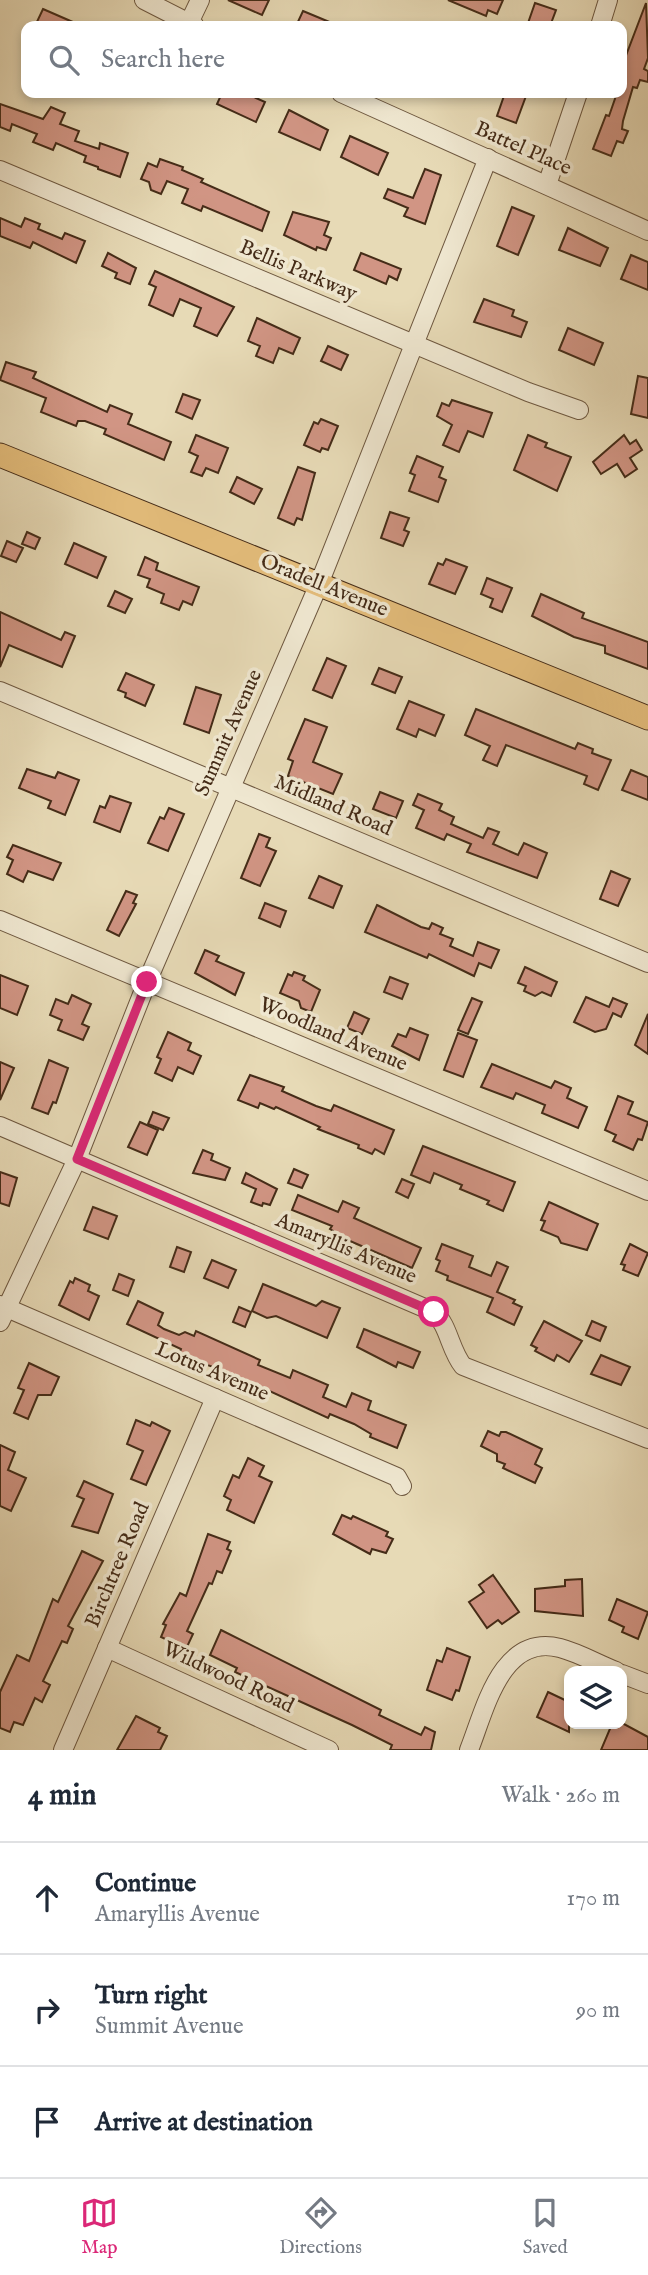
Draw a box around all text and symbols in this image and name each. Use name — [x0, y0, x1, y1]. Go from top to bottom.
search box — [21, 21, 627, 98]
icon: search — [45, 41, 83, 79]
text: Search here — [101, 43, 225, 76]
street label: Battel Place — [470, 116, 576, 182]
street label: Bellis Parkway — [235, 234, 362, 308]
street label: Oradell Avenue — [256, 548, 392, 624]
street label: Summit Avenue — [189, 665, 269, 800]
street label: Midland Road — [270, 769, 397, 843]
route end — [131, 966, 162, 997]
street label: Woodland Avenue — [255, 992, 412, 1079]
street label: Amaryllis Avenue — [270, 1207, 421, 1291]
route start — [418, 1296, 449, 1327]
street label: Lotus Avenue — [151, 1336, 273, 1408]
street label: Birchtree Road — [79, 1498, 157, 1632]
street label: Wildwood Road — [158, 1636, 299, 1721]
map controls — [564, 1666, 627, 1729]
button: layers — [564, 1666, 627, 1729]
text: 4 min — [28, 1777, 96, 1815]
text: Walk · 260 m — [501, 1781, 620, 1810]
text: Continue — [95, 1867, 196, 1900]
icon: ahead — [28, 1879, 66, 1917]
text: 170 m — [567, 1884, 620, 1913]
text: Amaryllis Avenue — [95, 1900, 260, 1929]
text: Turn right — [95, 1979, 208, 2012]
icon: right — [28, 1991, 66, 2029]
text: 90 m — [576, 1996, 620, 2025]
text: Summit Avenue — [95, 2012, 244, 2041]
icon: arrive — [28, 2103, 66, 2141]
text: Arrive at destination — [95, 2106, 313, 2139]
tab: Map — [80, 2194, 118, 2260]
tab: Directions — [279, 2194, 362, 2260]
tab: Saved — [523, 2194, 568, 2260]

